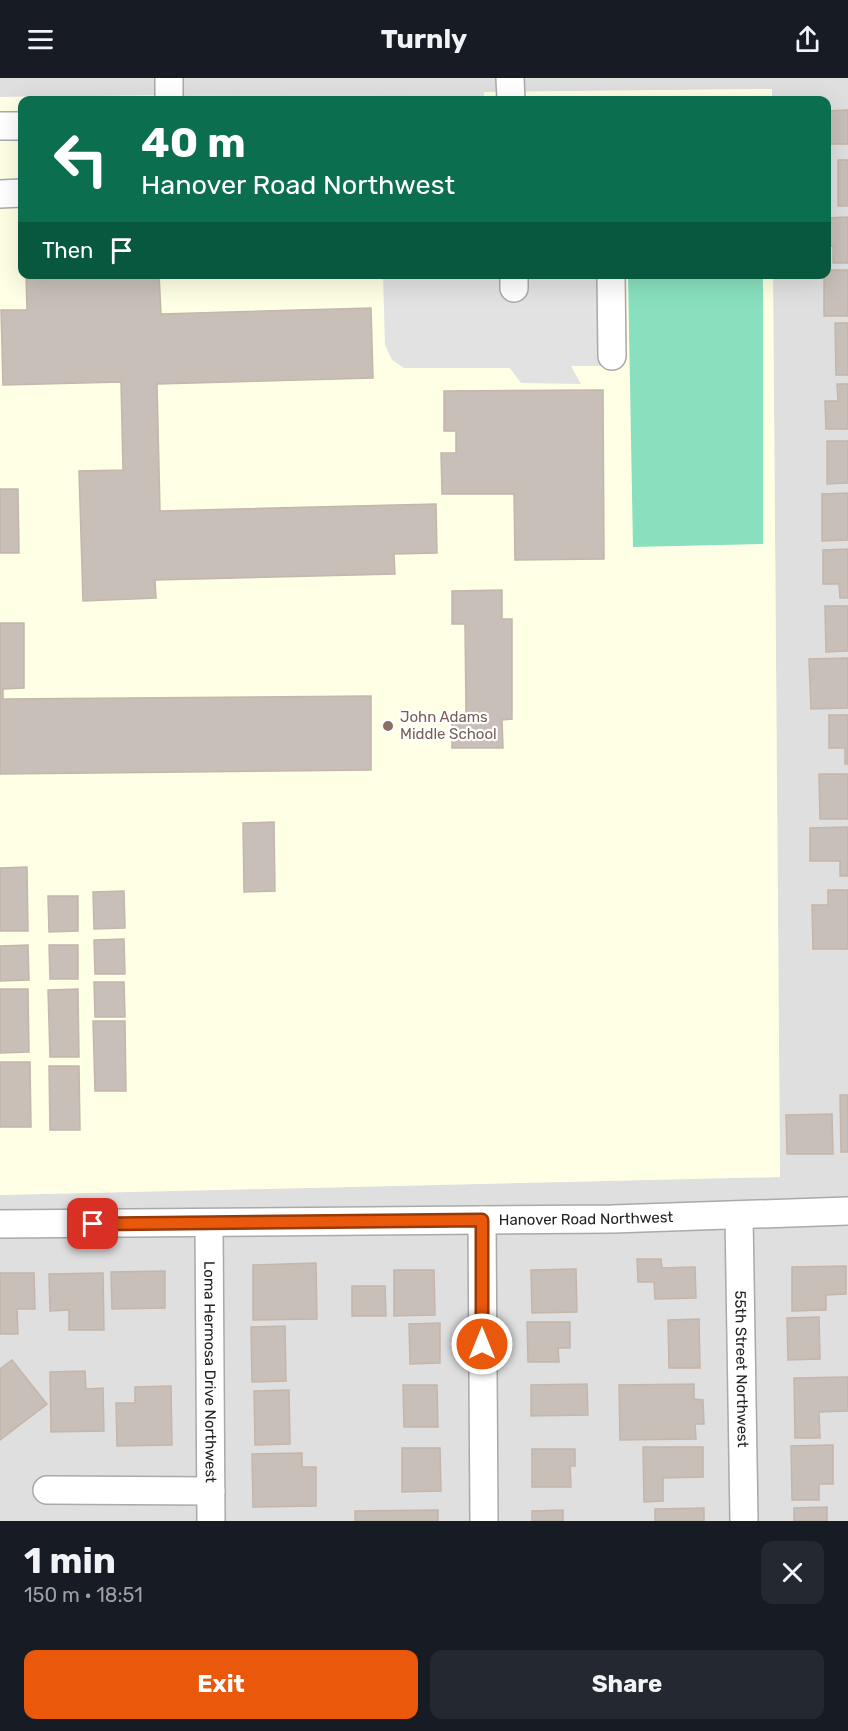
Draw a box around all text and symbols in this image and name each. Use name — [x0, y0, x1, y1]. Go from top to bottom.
icon: menu — [24, 23, 57, 56]
text: Turnly — [381, 23, 467, 55]
icon: share — [791, 23, 824, 56]
text: 40 m — [141, 118, 246, 168]
icon: left — [42, 120, 120, 198]
text: Hanover Road Northwest — [141, 169, 455, 201]
icon: arrive — [105, 234, 138, 267]
text: Then — [42, 237, 93, 264]
place label: John Adams Middle School — [400, 708, 497, 743]
marker: John Adams Middle School — [381, 719, 395, 733]
pin — [67, 1198, 118, 1249]
icon: arrive — [76, 1207, 109, 1240]
street label: Hanover Road Northwest — [499, 1208, 674, 1229]
street label: Loma Hermosa Drive Northwest — [200, 1261, 220, 1483]
street label: 55th Street Northwest — [731, 1290, 752, 1448]
position arrow — [450, 1312, 514, 1376]
text: 1 min — [24, 1539, 116, 1582]
button: close — [761, 1541, 824, 1604]
text: 150 m · 18:51 — [24, 1583, 143, 1607]
button: Exit — [24, 1650, 418, 1719]
button: Share — [430, 1650, 824, 1719]

